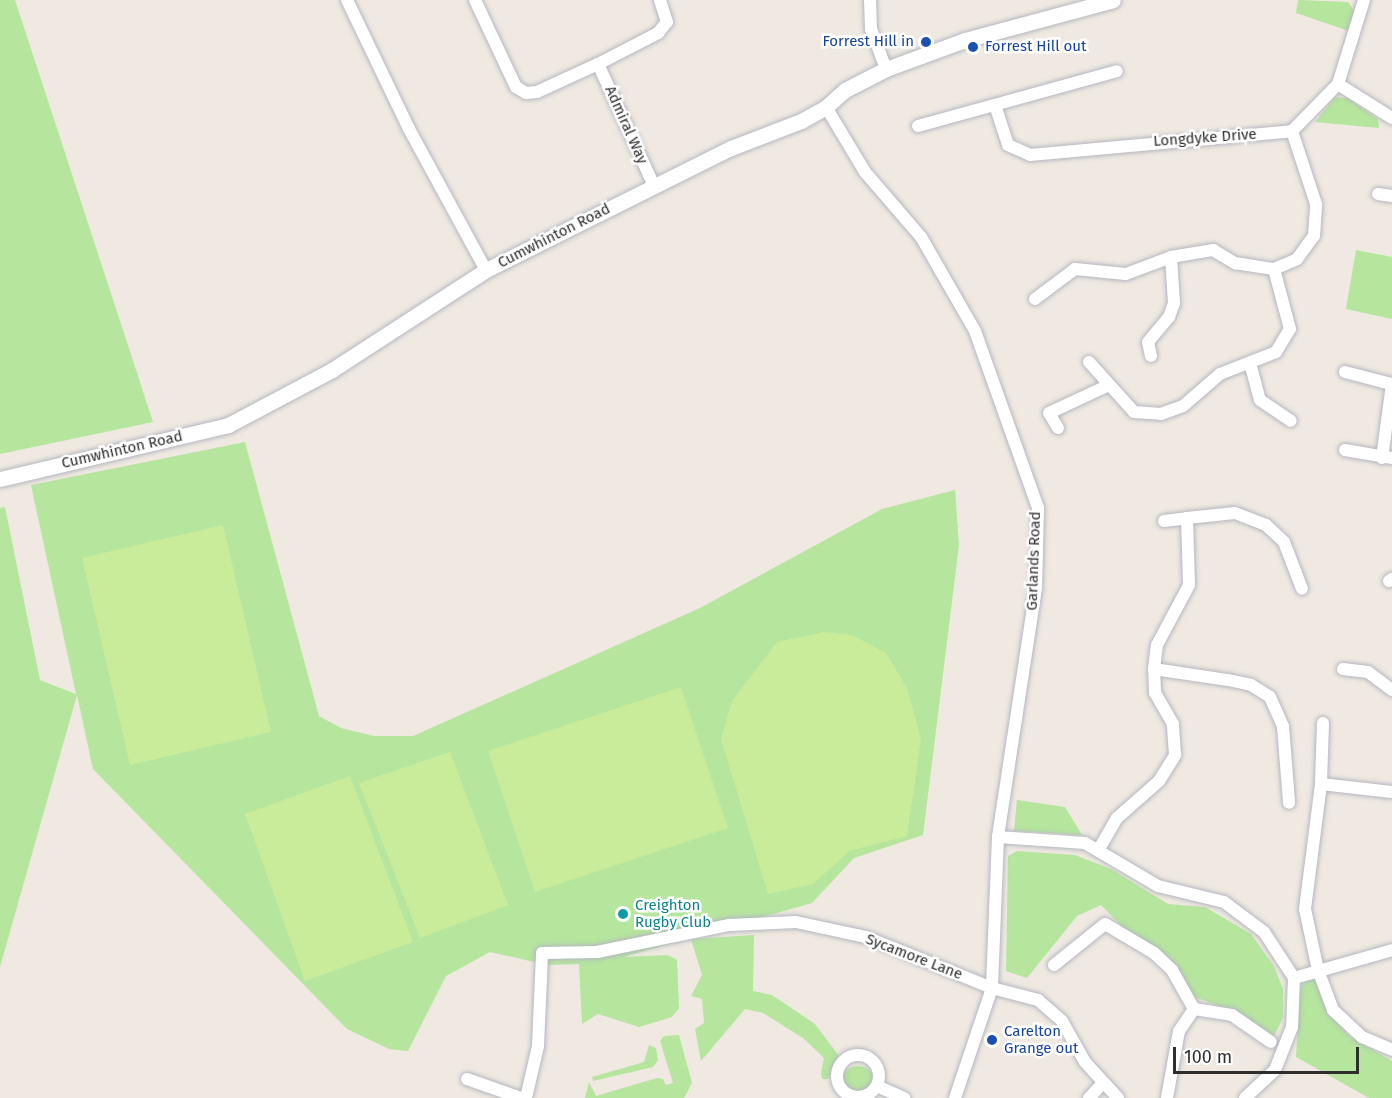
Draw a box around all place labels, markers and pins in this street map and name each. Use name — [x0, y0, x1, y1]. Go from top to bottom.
place label: Forrest Hill in — [822, 33, 914, 51]
marker: Forrest Hill in — [919, 35, 933, 49]
place label: Forrest Hill out — [985, 38, 1086, 56]
marker: Forrest Hill out — [966, 40, 980, 54]
place label: Creighton Rugby Club — [635, 896, 711, 931]
marker: Creighton Rugby Club — [616, 907, 630, 921]
place label: Carelton Grange out — [1004, 1022, 1078, 1057]
marker: Carelton Grange out — [985, 1033, 999, 1047]

